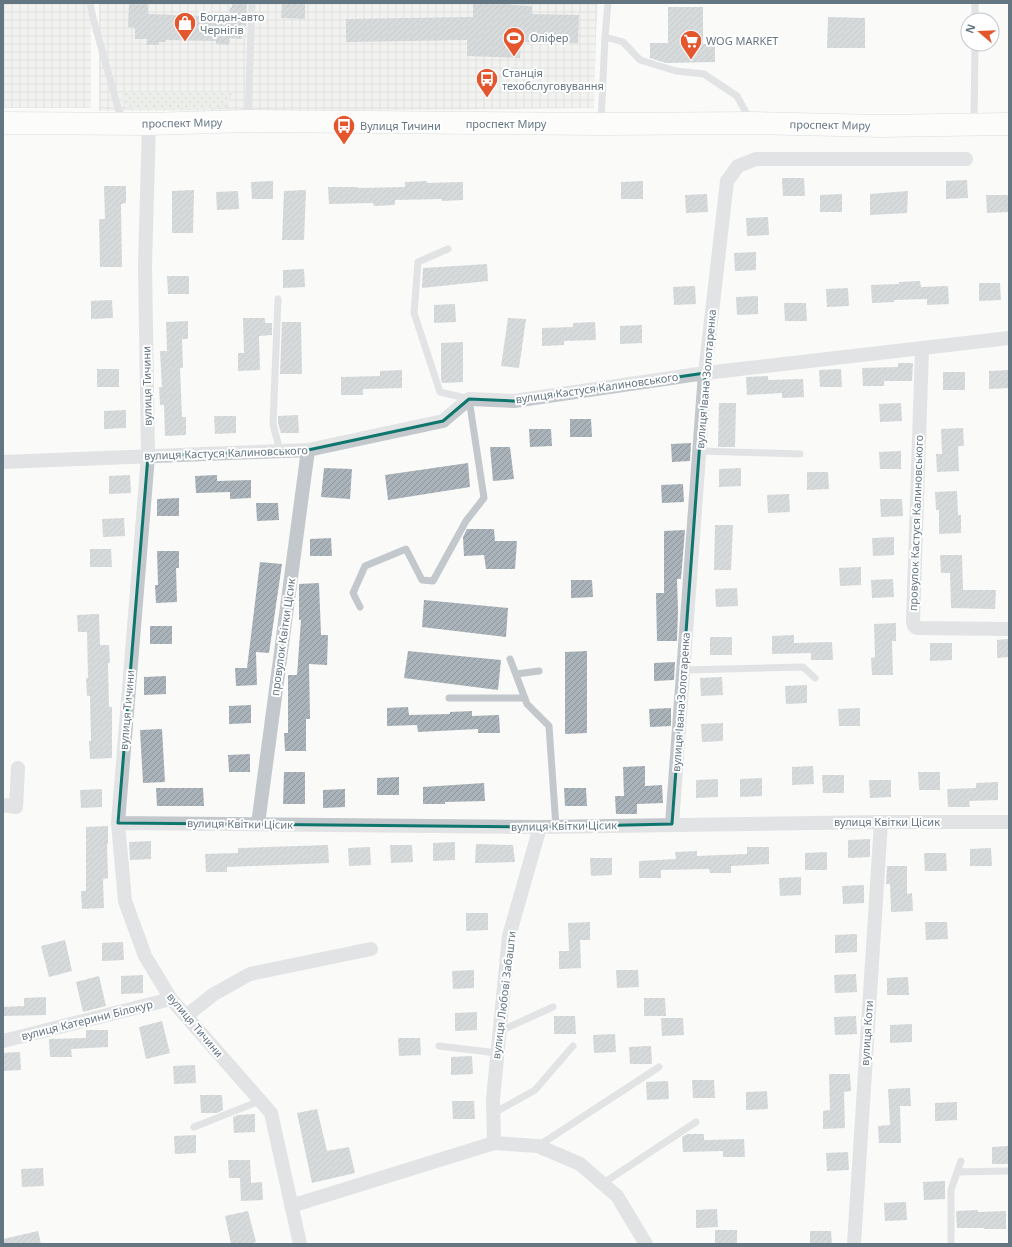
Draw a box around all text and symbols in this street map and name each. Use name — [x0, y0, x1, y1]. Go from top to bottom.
place label: Богдан-авто Чернігів — [200, 9, 265, 37]
shop icon: Богдан-авто Чернігів — [172, 10, 198, 43]
north arrow — [960, 12, 1000, 52]
text: N — [962, 22, 979, 35]
sports icon: Оліфер — [501, 25, 527, 58]
supermarket icon: WOG MARKET — [678, 28, 704, 61]
place label: Оліфер — [530, 30, 569, 45]
place label: WOG MARKET — [706, 33, 778, 48]
place label: Станція техобслуговування — [502, 65, 604, 93]
bus stop icon: Станція техобслуговування — [474, 66, 500, 99]
bus stop icon: Вулиця Тичини — [331, 113, 357, 146]
street label: проспект Миру — [142, 114, 223, 131]
street label: проспект Миру — [466, 116, 547, 131]
street label: проспект Миру — [790, 116, 871, 133]
place label: Вулиця Тичини — [360, 118, 441, 133]
street label: вулиця Івана Золотаренка — [692, 309, 719, 449]
street label: вулиця Тичини — [138, 346, 155, 426]
street label: вулиця Кастуся Калиновського — [515, 369, 679, 406]
street label: провулок Кастуся Калиновського — [905, 435, 926, 611]
street label: вулиця Кастуся Калиновського — [144, 442, 308, 463]
street label: провулок Квітки Цісик — [267, 577, 298, 697]
street label: вулиця Івана Золотаренка — [668, 632, 693, 772]
street label: вулиця Тичини — [116, 670, 137, 750]
street label: вулиця Квітки Цісик — [834, 814, 940, 829]
street label: вулиця Квітки Цісик — [187, 815, 293, 832]
street label: вулиця Квітки Цісик — [511, 817, 617, 834]
street label: вулиця Любові Забашти — [488, 930, 519, 1060]
street label: вулиця Тичини — [164, 989, 227, 1060]
street label: вулиця Катерини Білокур — [20, 996, 154, 1043]
street label: вулиця Коти — [857, 1000, 876, 1066]

